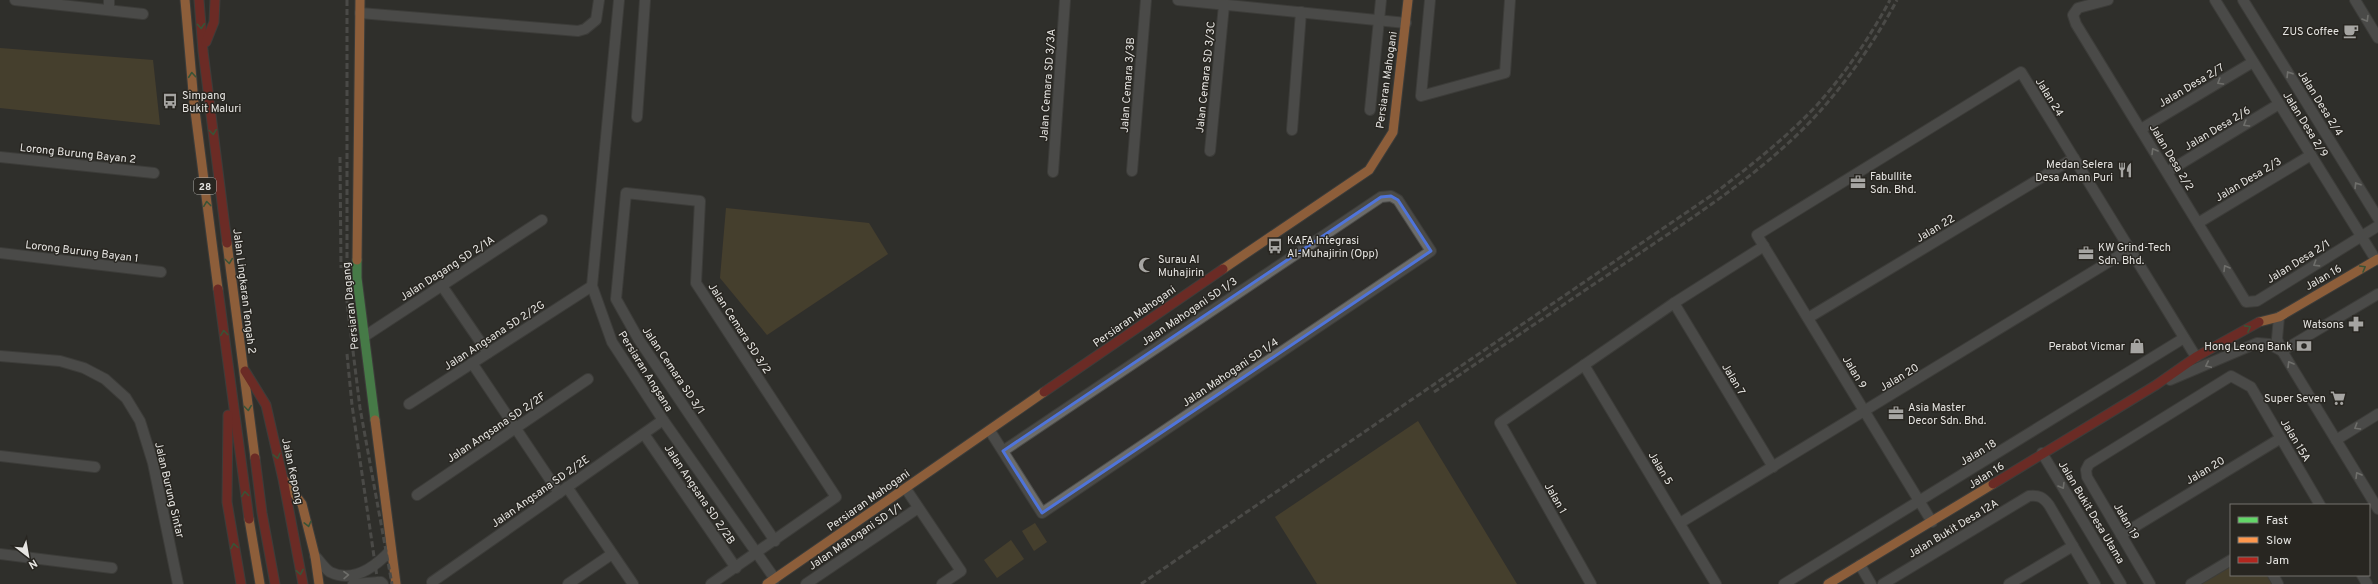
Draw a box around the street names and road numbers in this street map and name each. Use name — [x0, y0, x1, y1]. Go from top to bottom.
street label: Jalan Cemara SD 3/3C — [1193, 21, 1219, 134]
street label: Jalan Cemara SD 3/3A — [1037, 28, 1059, 142]
street label: Persiaran Mahogani — [1373, 31, 1401, 130]
street label: Jalan Cemara 3/3B — [1118, 37, 1138, 133]
street label: Jalan Desa 2/7 — [2156, 61, 2227, 111]
street label: Jalan Desa 2/4 — [2294, 68, 2346, 139]
street label: Jalan 24 — [2032, 76, 2067, 120]
street label: Jalan Desa 2/9 — [2279, 89, 2331, 160]
street label: Jalan Desa 2/6 — [2182, 104, 2253, 154]
street label: Jalan Desa 2/2 — [2146, 122, 2196, 193]
street label: Lorong Burung Bayan 2 — [19, 141, 137, 167]
street label: Jalan Desa 2/3 — [2213, 155, 2284, 205]
road number: 28 — [194, 178, 216, 194]
street label: Jalan 22 — [1914, 212, 1957, 246]
street label: Jalan Lingkaran Tengah 2 — [229, 228, 259, 355]
street label: Jalan Dagang SD 2/1A — [398, 233, 497, 305]
street label: Jalan Desa 2/1 — [2264, 237, 2333, 287]
street label: Lorong Burung Bayan 1 — [24, 238, 139, 266]
street label: Persiaran Dagang — [339, 261, 363, 350]
street label: Jalan 16 — [2303, 262, 2344, 294]
street label: Jalan Mahogani SD 1/3 — [1139, 274, 1240, 349]
street label: Jalan Cemara SD 3/2 — [705, 281, 774, 377]
street label: Persiaran Mahogani — [1090, 283, 1179, 351]
street label: Jalan Angsana SD 2/2G — [441, 298, 548, 374]
street label: Jalan Cemara SD 3/1 — [639, 324, 708, 417]
street label: Persiaran Angsana — [615, 329, 676, 415]
street label: Jalan Mahogani SD 1/4 — [1180, 335, 1282, 410]
street label: Jalan 9 — [1839, 354, 1869, 392]
street label: Jalan 7 — [1718, 361, 1748, 398]
street label: Jalan 20 — [1877, 361, 1922, 395]
street label: Jalan Angsana SD 2/2F — [444, 390, 549, 466]
street label: Jalan 15A — [2277, 417, 2313, 465]
street label: Jalan 18 — [1958, 436, 1999, 469]
street label: Jalan Kepong — [278, 437, 306, 506]
street label: Jalan Burung Sintar — [151, 441, 187, 540]
street label: Jalan Angsana SD 2/2B — [661, 442, 738, 547]
street label: Jalan 5 — [1645, 449, 1676, 488]
street label: Jalan Angsana SD 2/2E — [489, 453, 592, 531]
street label: Jalan 20 — [2183, 454, 2228, 488]
street label: Jalan 16 — [1966, 459, 2007, 492]
street label: Jalan Bukit Desa Utama — [2055, 459, 2128, 567]
street label: Persiaran Mahogani — [824, 467, 913, 535]
street label: Jalan 1 — [1541, 480, 1570, 517]
street label: Jalan Bukit Desa 12A — [1906, 496, 2001, 561]
street label: Jalan Mahogani SD 1/1 — [806, 500, 905, 574]
street label: Jalan 19 — [2110, 501, 2142, 542]

